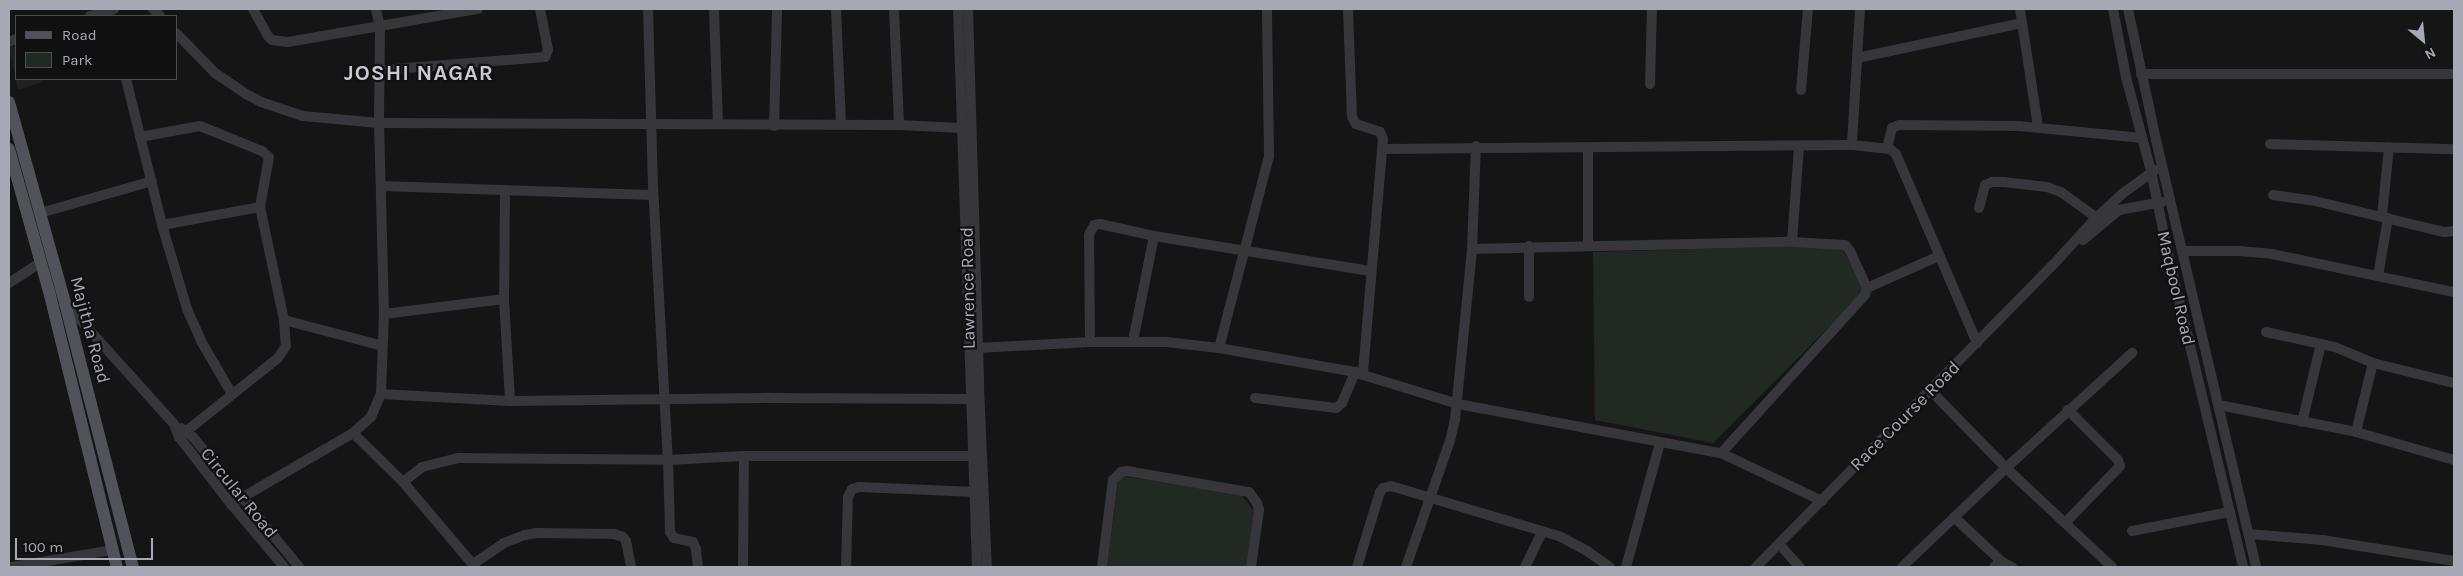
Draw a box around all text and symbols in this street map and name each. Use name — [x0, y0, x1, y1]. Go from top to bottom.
legend — [15, 15, 178, 80]
north arrow — [2398, 15, 2448, 65]
text: Road — [62, 26, 97, 44]
text: N — [2422, 44, 2439, 64]
text: Park — [62, 51, 92, 69]
district label: JOSHI NAGAR — [343, 61, 495, 87]
street label: Lawrence Road — [956, 227, 980, 349]
street label: Maqbool Road — [2152, 229, 2200, 347]
street label: Majitha Road — [65, 274, 115, 386]
street label: Race Course Road — [1846, 357, 1964, 475]
street label: Circular Road — [196, 443, 282, 543]
scale bar — [18, 528, 155, 560]
text: 100 m — [23, 538, 63, 556]

